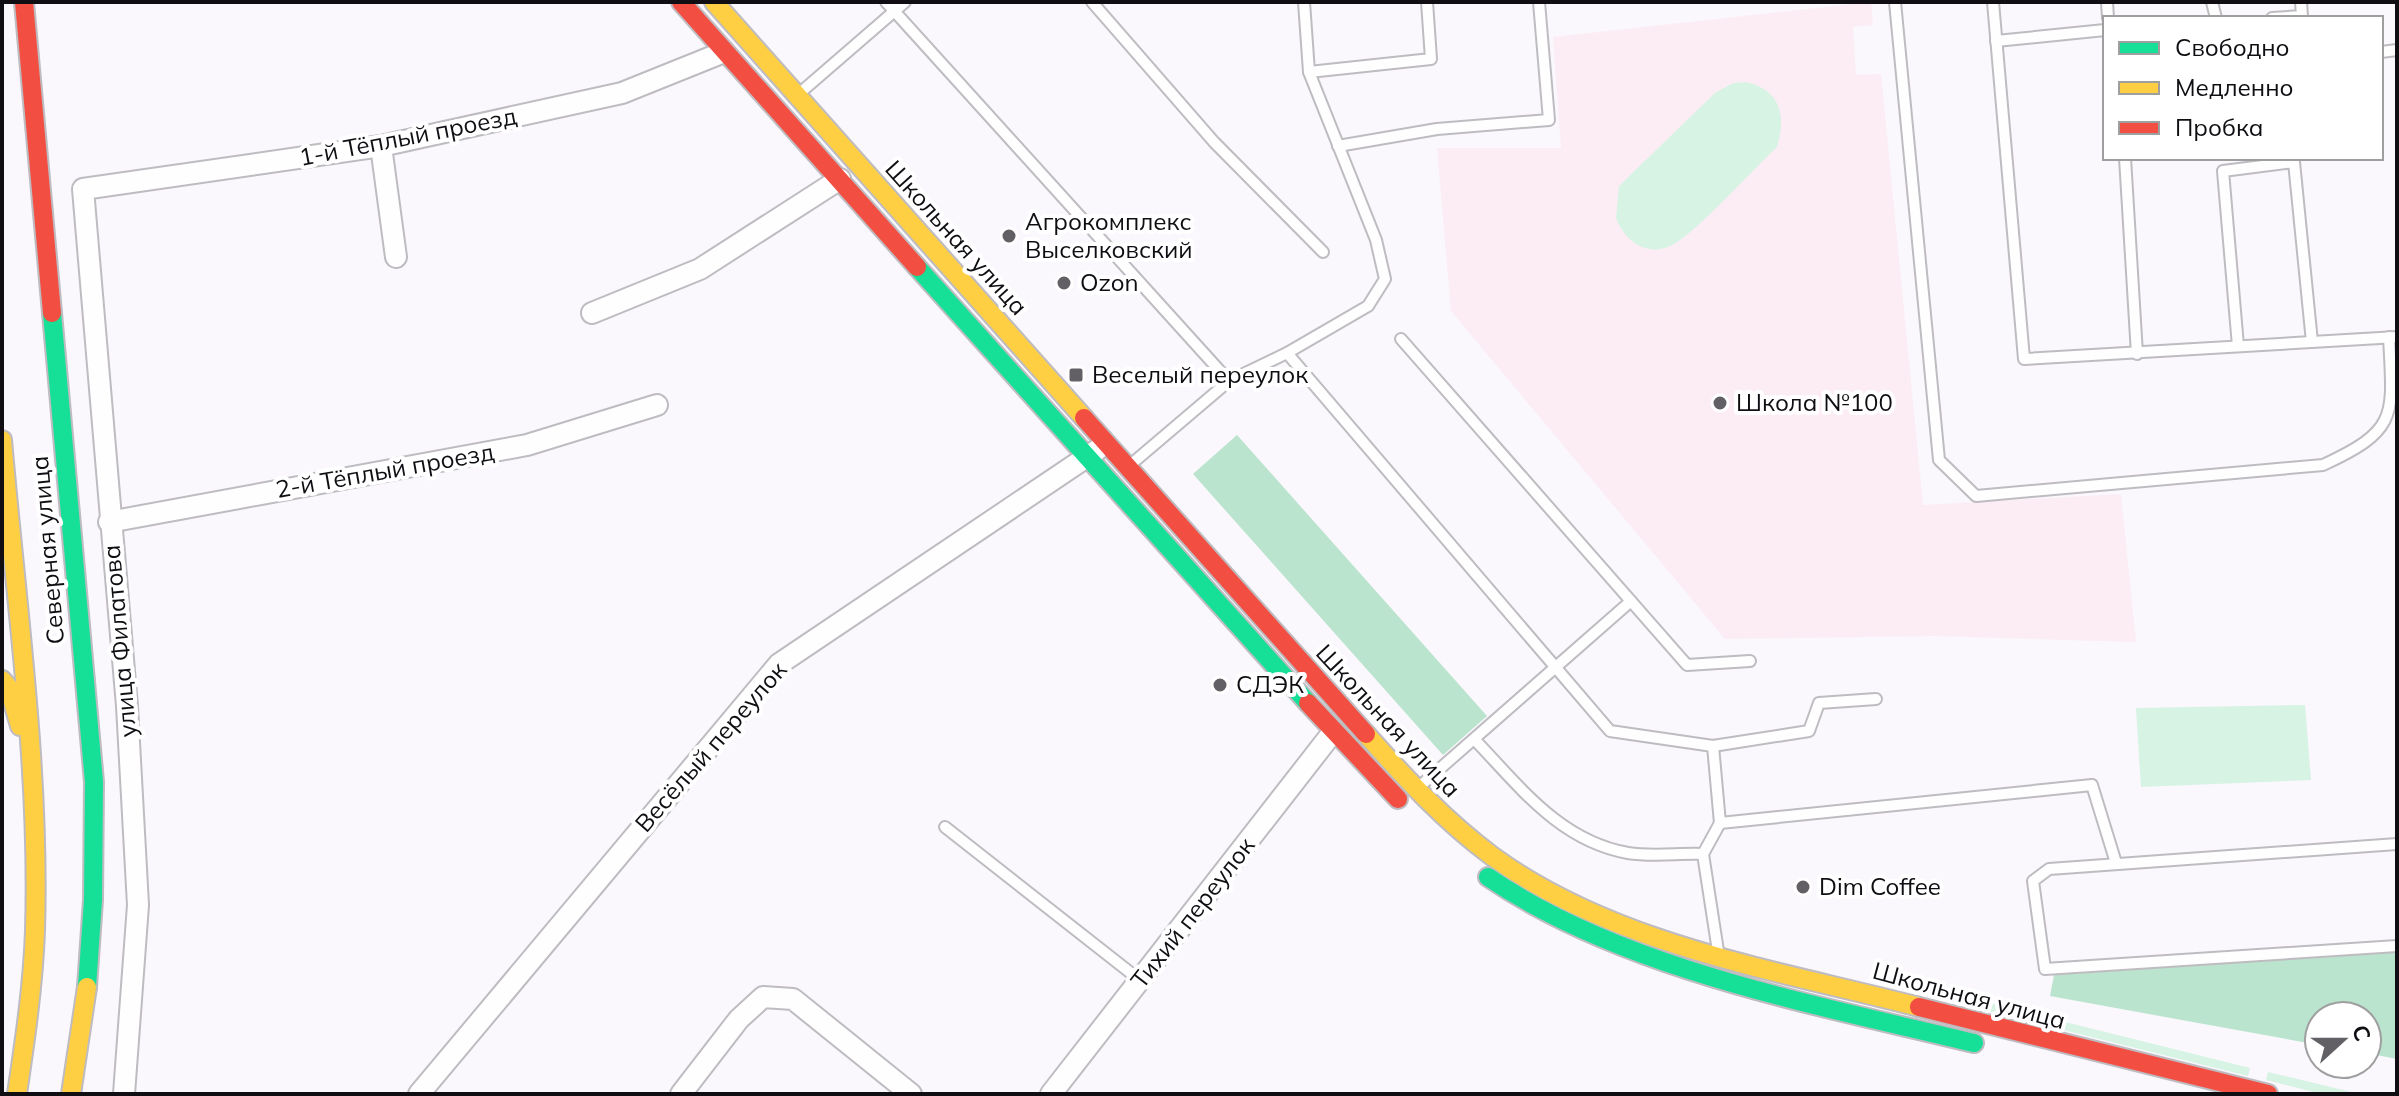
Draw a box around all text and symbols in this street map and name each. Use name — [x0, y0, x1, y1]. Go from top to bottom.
legend — [2103, 16, 2383, 160]
text: Свободно — [2175, 32, 2290, 62]
text: Медленно — [2175, 72, 2294, 102]
street label: 1-й Тёплый проезд — [296, 100, 519, 172]
text: Пробка — [2175, 112, 2263, 142]
street label: Школьная улица — [879, 154, 1034, 321]
place label: Агрокомплекс Выселковский — [1025, 206, 1193, 264]
marker: Агрокомплекс Выселковский — [1000, 227, 1018, 245]
place label: Ozon — [1080, 267, 1139, 297]
marker: Ozon — [1055, 274, 1073, 292]
place label: Веселый переулок — [1092, 359, 1308, 389]
marker: Веселый переулок — [1067, 366, 1085, 384]
place label: Школа №100 — [1736, 387, 1893, 417]
marker: Школа №100 — [1711, 394, 1729, 412]
street label: 2-й Тёплый проезд — [273, 436, 496, 504]
street label: Северная улица — [24, 455, 70, 646]
street label: улица Филатова — [96, 544, 142, 738]
street label: Школьная улица — [1310, 638, 1467, 803]
street label: Весёлый переулок — [628, 655, 793, 838]
place label: СДЭК — [1236, 669, 1304, 699]
marker: СДЭК — [1211, 676, 1229, 694]
street label: Тихий переулок — [1124, 831, 1261, 994]
place label: Dim Coffee — [1819, 871, 1941, 901]
marker: Dim Coffee — [1794, 878, 1812, 896]
street label: Школьная улица — [1870, 955, 2069, 1035]
north arrow — [2303, 1000, 2383, 1080]
text: С — [2346, 1021, 2377, 1045]

